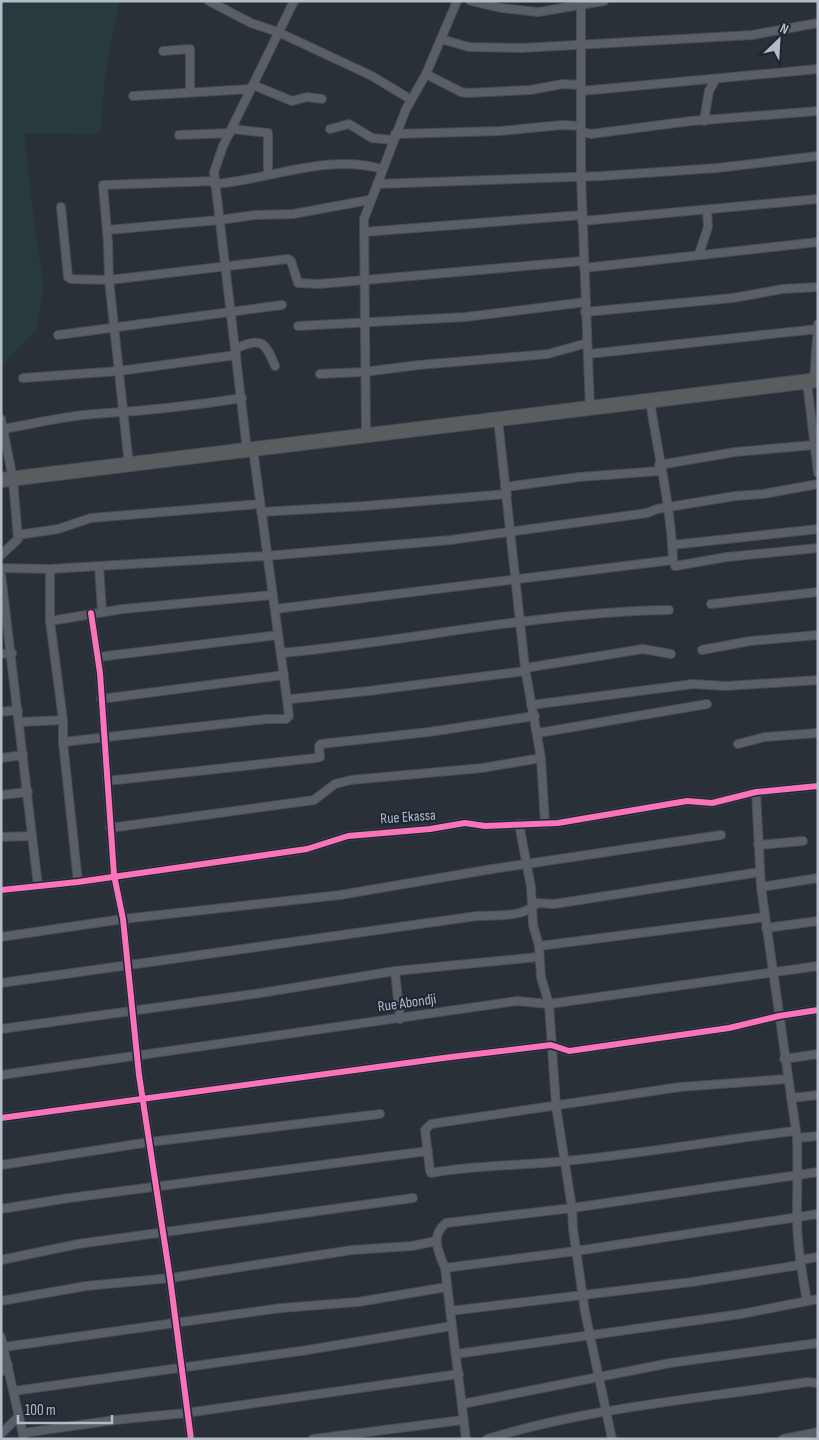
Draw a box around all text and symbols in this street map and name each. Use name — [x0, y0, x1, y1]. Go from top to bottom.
north arrow — [754, 15, 804, 65]
text: N — [777, 19, 791, 38]
street label: Rue Ekassa — [380, 806, 437, 828]
street label: Rue Abondji — [377, 989, 438, 1017]
scale bar — [18, 1392, 111, 1424]
text: 100 m — [25, 1401, 56, 1420]

